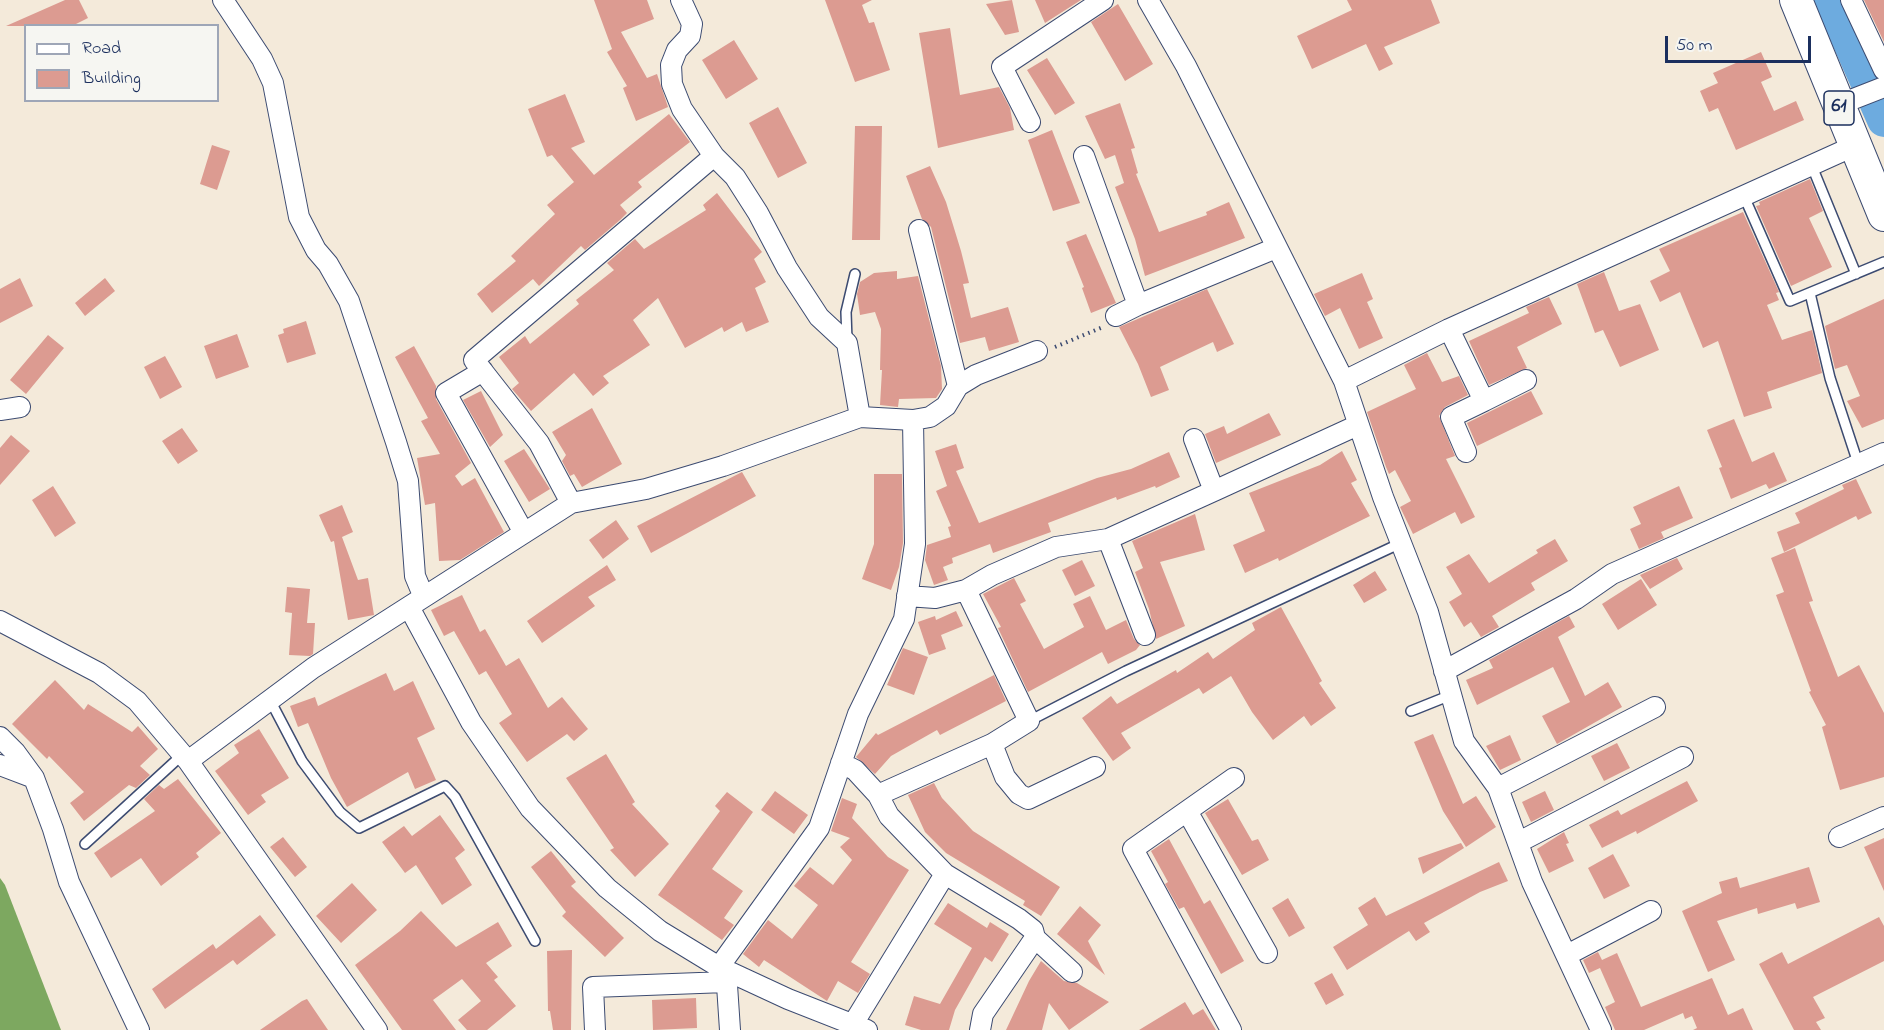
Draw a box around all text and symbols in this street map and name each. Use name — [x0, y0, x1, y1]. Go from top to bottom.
legend — [24, 24, 219, 102]
scale bar — [1668, 24, 1814, 62]
text: 50 m — [1676, 33, 1713, 59]
text: Road — [82, 36, 121, 62]
text: Building — [82, 66, 141, 92]
road number: 61 — [1824, 91, 1854, 125]

